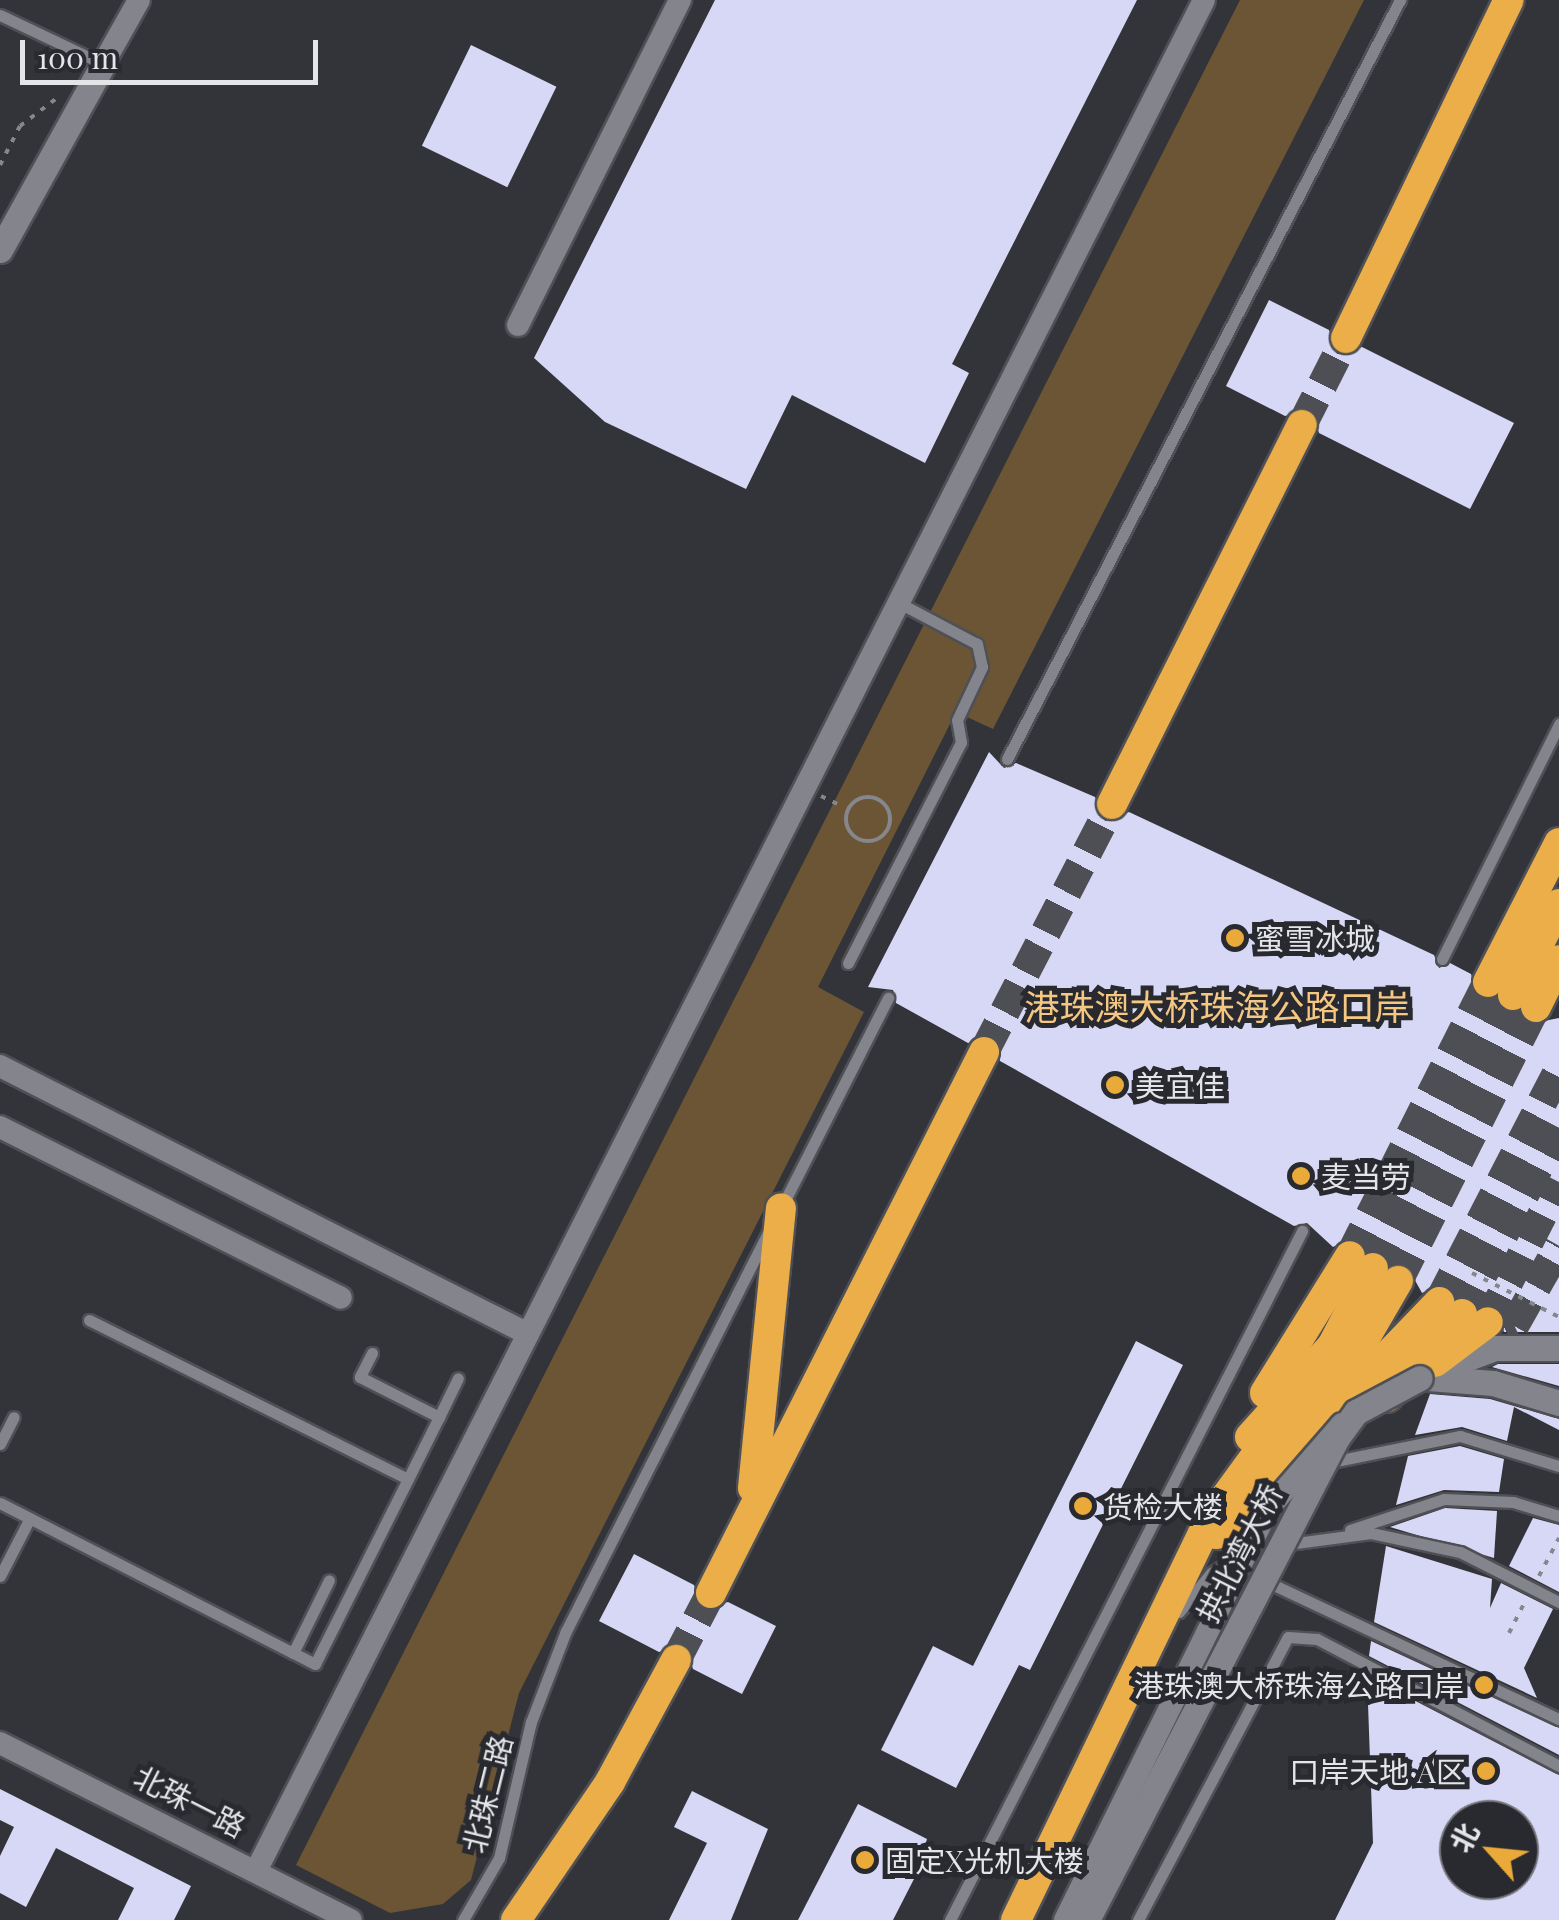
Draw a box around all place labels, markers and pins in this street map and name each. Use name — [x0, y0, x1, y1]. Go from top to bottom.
place label: 蜜雪冰城 — [1255, 920, 1375, 956]
marker: 蜜雪冰城 — [1224, 927, 1246, 949]
place label: 美宜佳 — [1135, 1067, 1225, 1103]
marker: 美宜佳 — [1104, 1074, 1126, 1096]
place label: 麦当劳 — [1321, 1158, 1411, 1194]
marker: 麦当劳 — [1290, 1165, 1312, 1187]
place label: 货检大楼 — [1103, 1488, 1223, 1524]
marker: 货检大楼 — [1072, 1495, 1094, 1517]
place label: 港珠澳大桥珠海公路口岸 — [1134, 1667, 1464, 1703]
marker: 港珠澳大桥珠海公路口岸 — [1473, 1674, 1495, 1696]
place label: 口岸天地·A区 — [1289, 1753, 1466, 1789]
marker: 口岸天地·A区 — [1475, 1760, 1497, 1782]
place label: 固定X光机大楼 — [885, 1842, 1084, 1878]
marker: 固定X光机大楼 — [854, 1849, 876, 1871]

